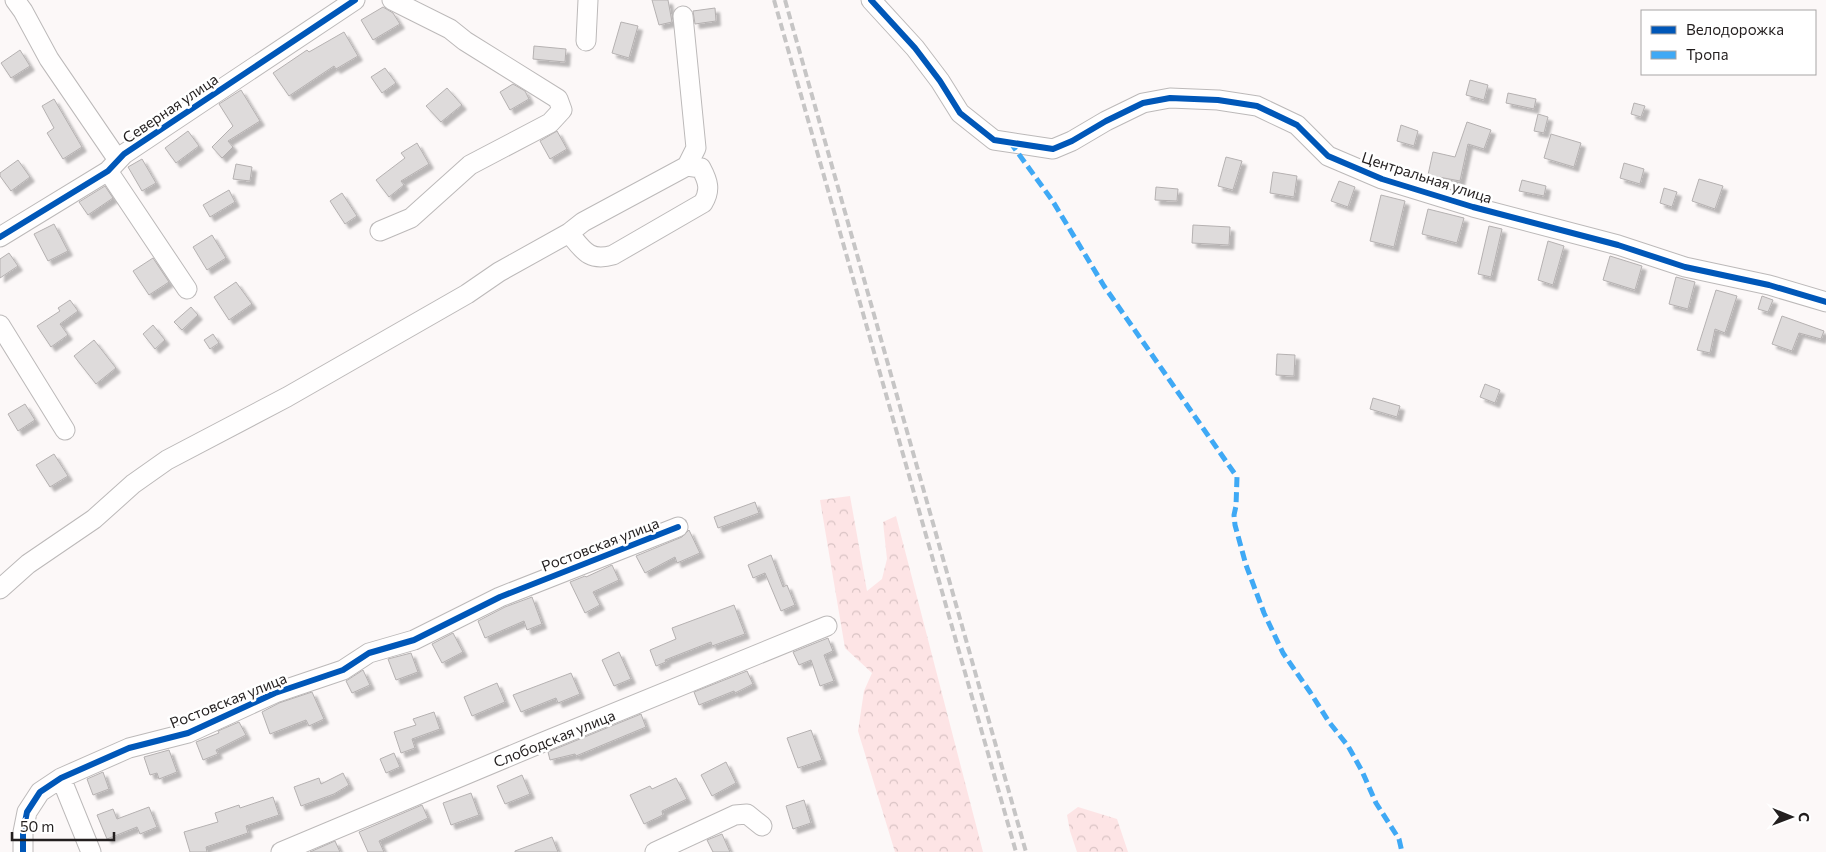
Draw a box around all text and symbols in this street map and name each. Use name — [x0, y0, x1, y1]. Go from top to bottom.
legend — [1641, 10, 1816, 75]
text: Велодорожка — [1686, 20, 1784, 38]
text: Тропа — [1686, 45, 1728, 63]
street label: Северная улица — [119, 70, 221, 146]
street label: Центральная улица — [1360, 147, 1494, 207]
street label: Ростовская улица — [539, 513, 661, 575]
street label: Ростовская улица — [167, 668, 289, 732]
street label: Слободская улица — [491, 705, 617, 771]
north arrow — [1766, 792, 1816, 842]
scale bar — [12, 810, 115, 842]
text: С — [1796, 812, 1813, 822]
text: 50 m — [20, 817, 54, 835]

